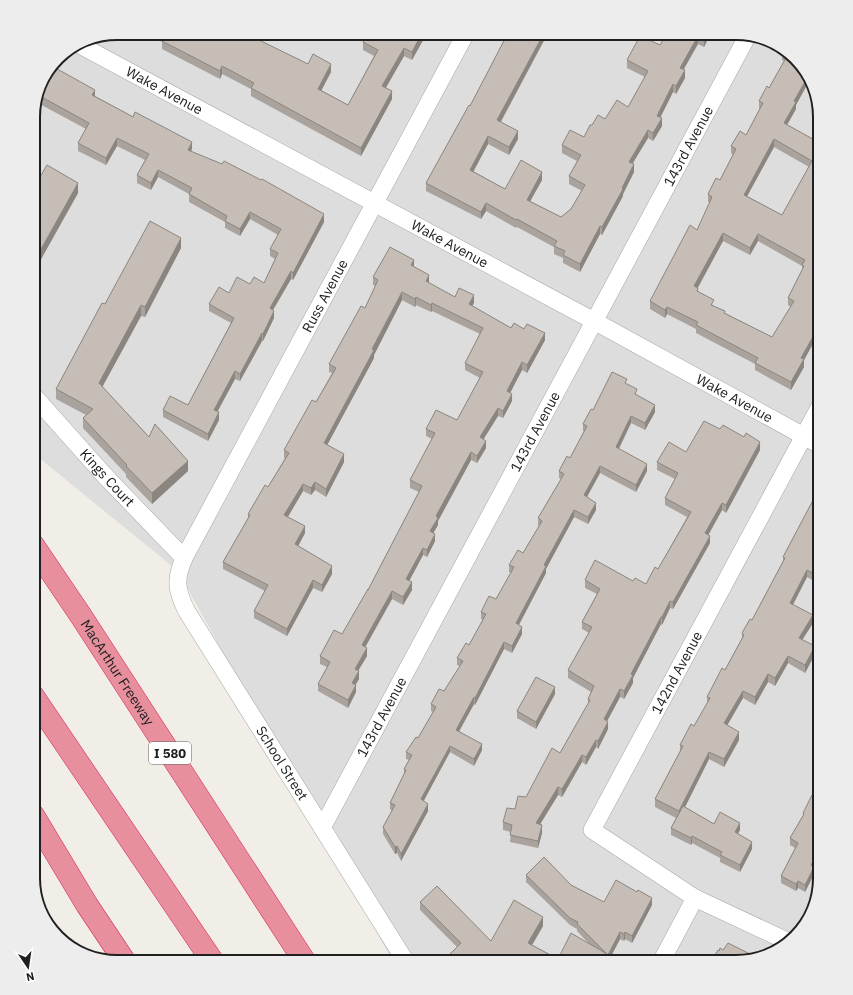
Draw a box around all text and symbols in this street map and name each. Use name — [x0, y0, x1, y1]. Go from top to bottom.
street label: Wake Avenue — [123, 62, 206, 118]
street label: 143rd Avenue — [659, 103, 717, 189]
street label: Wake Avenue — [408, 216, 492, 272]
street label: Russ Avenue — [298, 256, 352, 336]
street label: Wake Avenue — [693, 370, 776, 427]
street label: 143rd Avenue — [506, 388, 564, 475]
street label: Kings Court — [76, 445, 139, 510]
street label: MacArthur Freeway — [77, 616, 158, 729]
street label: 142nd Avenue — [647, 628, 706, 717]
street label: 143rd Avenue — [353, 673, 411, 760]
street label: School Street — [252, 722, 312, 804]
road number: I 580 — [149, 742, 191, 764]
north arrow — [8, 947, 48, 987]
text: N — [25, 969, 36, 984]

